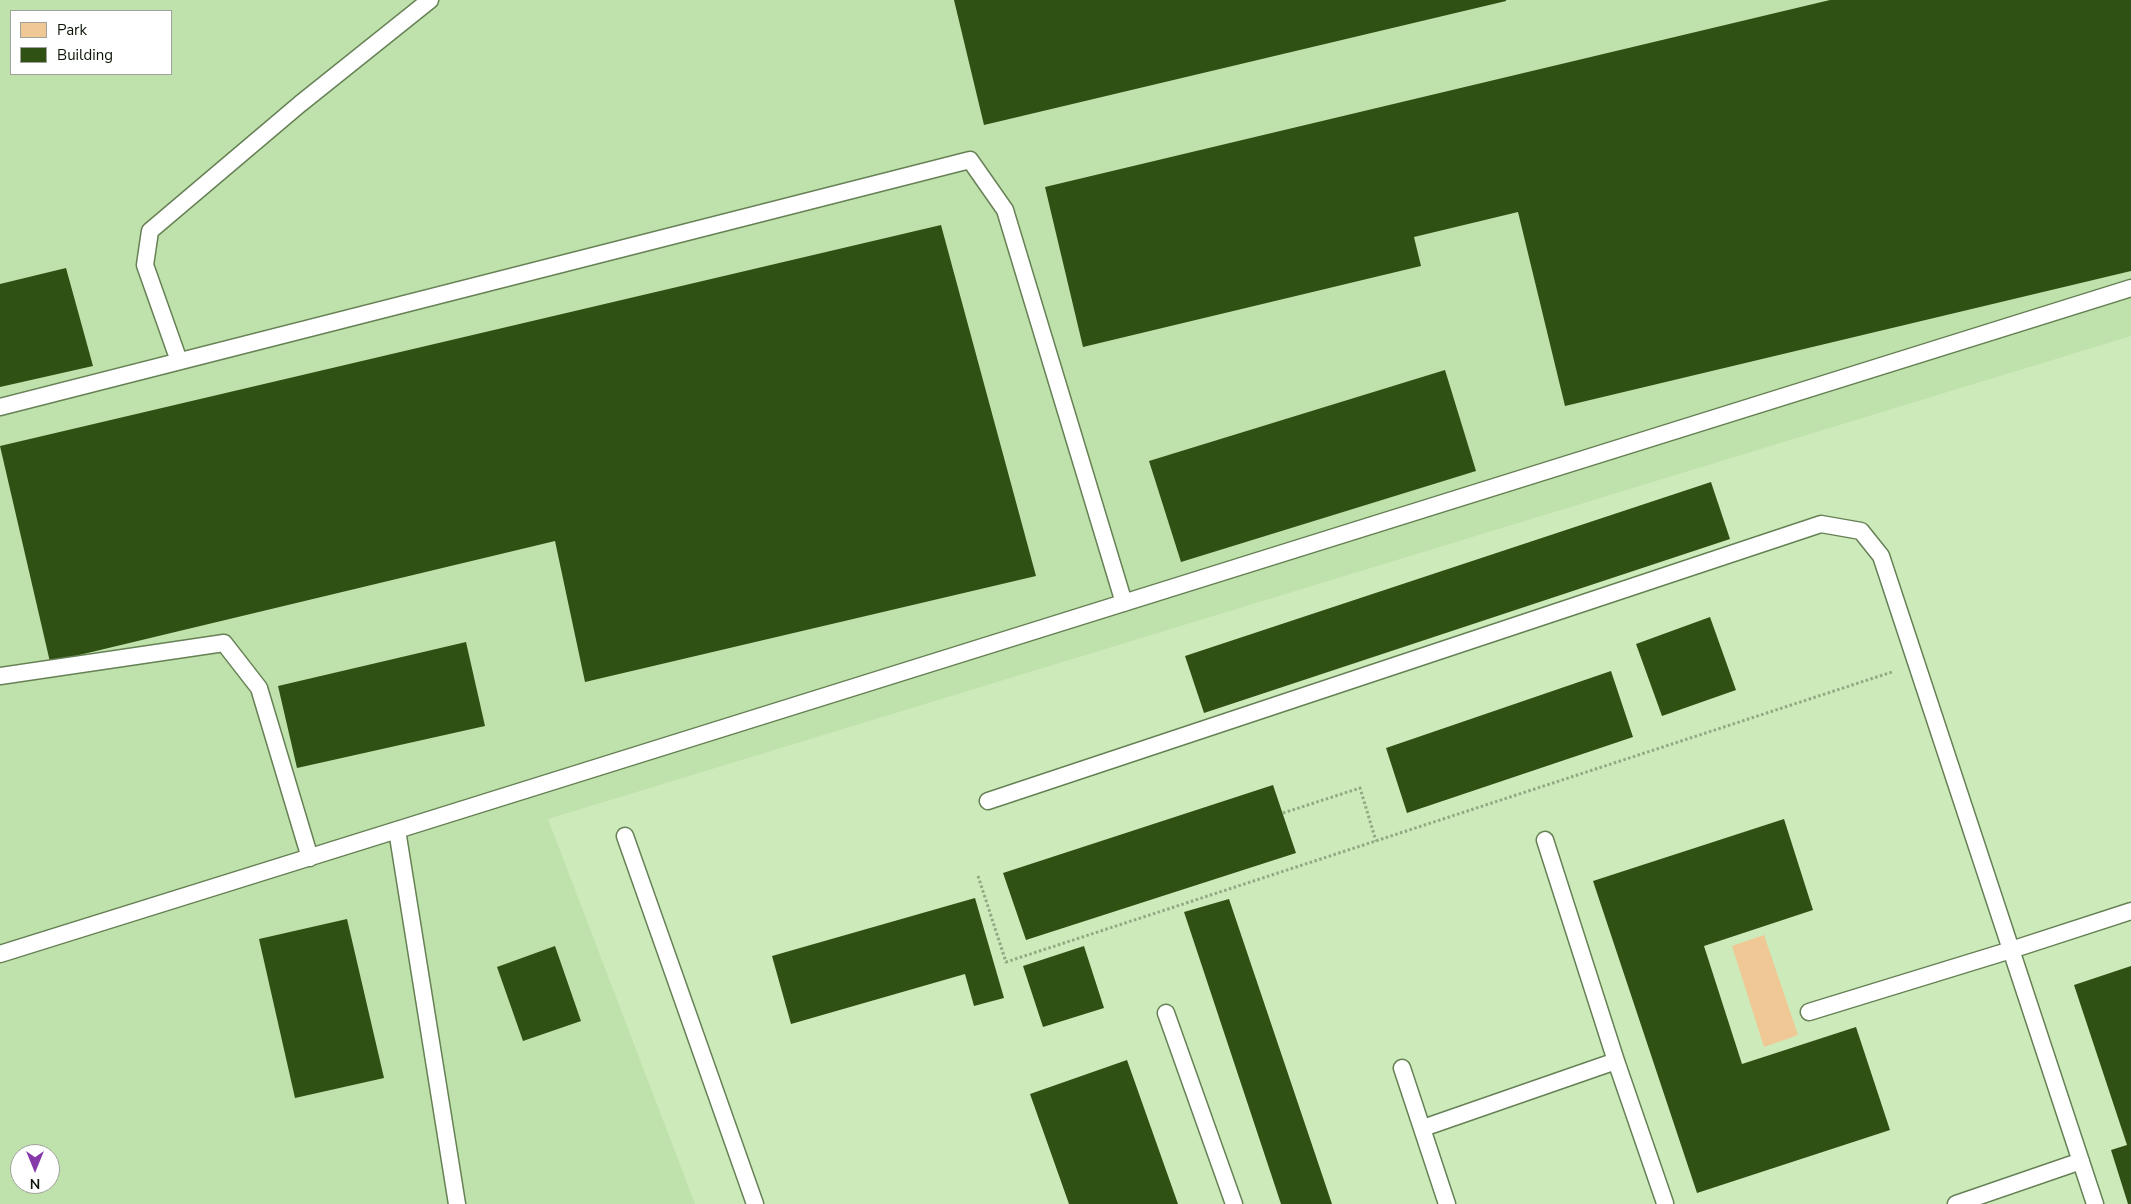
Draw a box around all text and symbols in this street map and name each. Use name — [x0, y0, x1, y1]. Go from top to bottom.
legend — [10, 10, 172, 75]
text: Park — [57, 20, 87, 40]
text: Building — [57, 45, 113, 65]
north arrow — [10, 1144, 60, 1194]
text: N — [30, 1174, 40, 1193]

